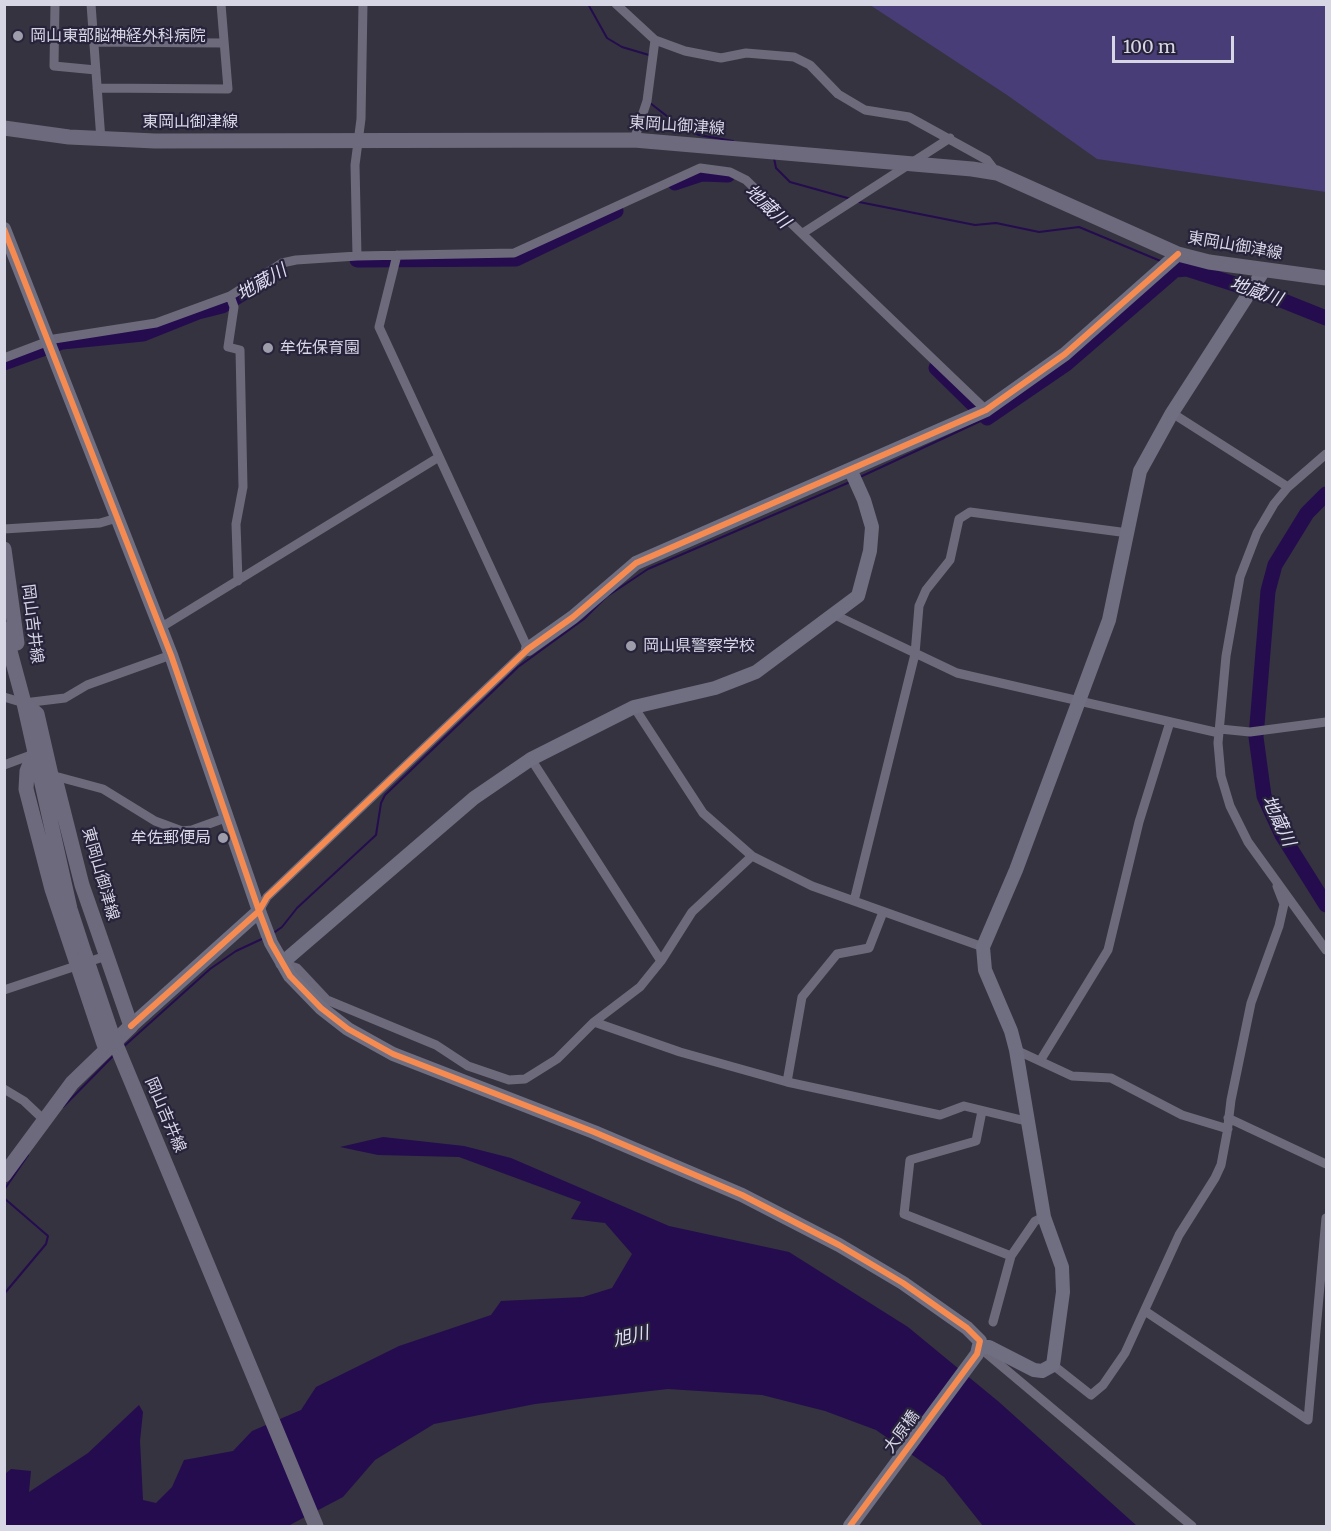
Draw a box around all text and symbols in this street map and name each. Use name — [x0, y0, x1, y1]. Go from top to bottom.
scale bar — [1115, 24, 1236, 62]
place label: 岡山東部脳神経外科病院 — [30, 26, 206, 46]
marker: 岡山東部脳神経外科病院 — [11, 29, 25, 43]
text: 100 m — [1123, 35, 1176, 58]
street label: 東岡山御津線 — [142, 112, 238, 132]
street label: 東岡山御津線 — [628, 113, 726, 139]
water label: 地蔵川 — [740, 181, 794, 233]
street label: 東岡山御津線 — [1186, 228, 1284, 264]
water label: 地蔵川 — [233, 260, 291, 306]
water label: 地蔵川 — [1227, 273, 1285, 311]
place label: 牟佐保育園 — [280, 338, 360, 358]
marker: 牟佐保育園 — [261, 341, 275, 355]
street label: 岡山吉井線 — [18, 583, 46, 665]
place label: 岡山県警察学校 — [643, 636, 755, 656]
marker: 岡山県警察学校 — [624, 639, 638, 653]
water label: 地蔵川 — [1257, 792, 1299, 850]
street label: 東岡山御津線 — [78, 825, 122, 923]
place label: 牟佐郵便局 — [131, 828, 211, 848]
marker: 牟佐郵便局 — [216, 831, 230, 845]
street label: 岡山吉井線 — [141, 1074, 189, 1156]
water label: 旭川 — [611, 1322, 651, 1352]
street label: 大原橋 — [880, 1407, 924, 1457]

